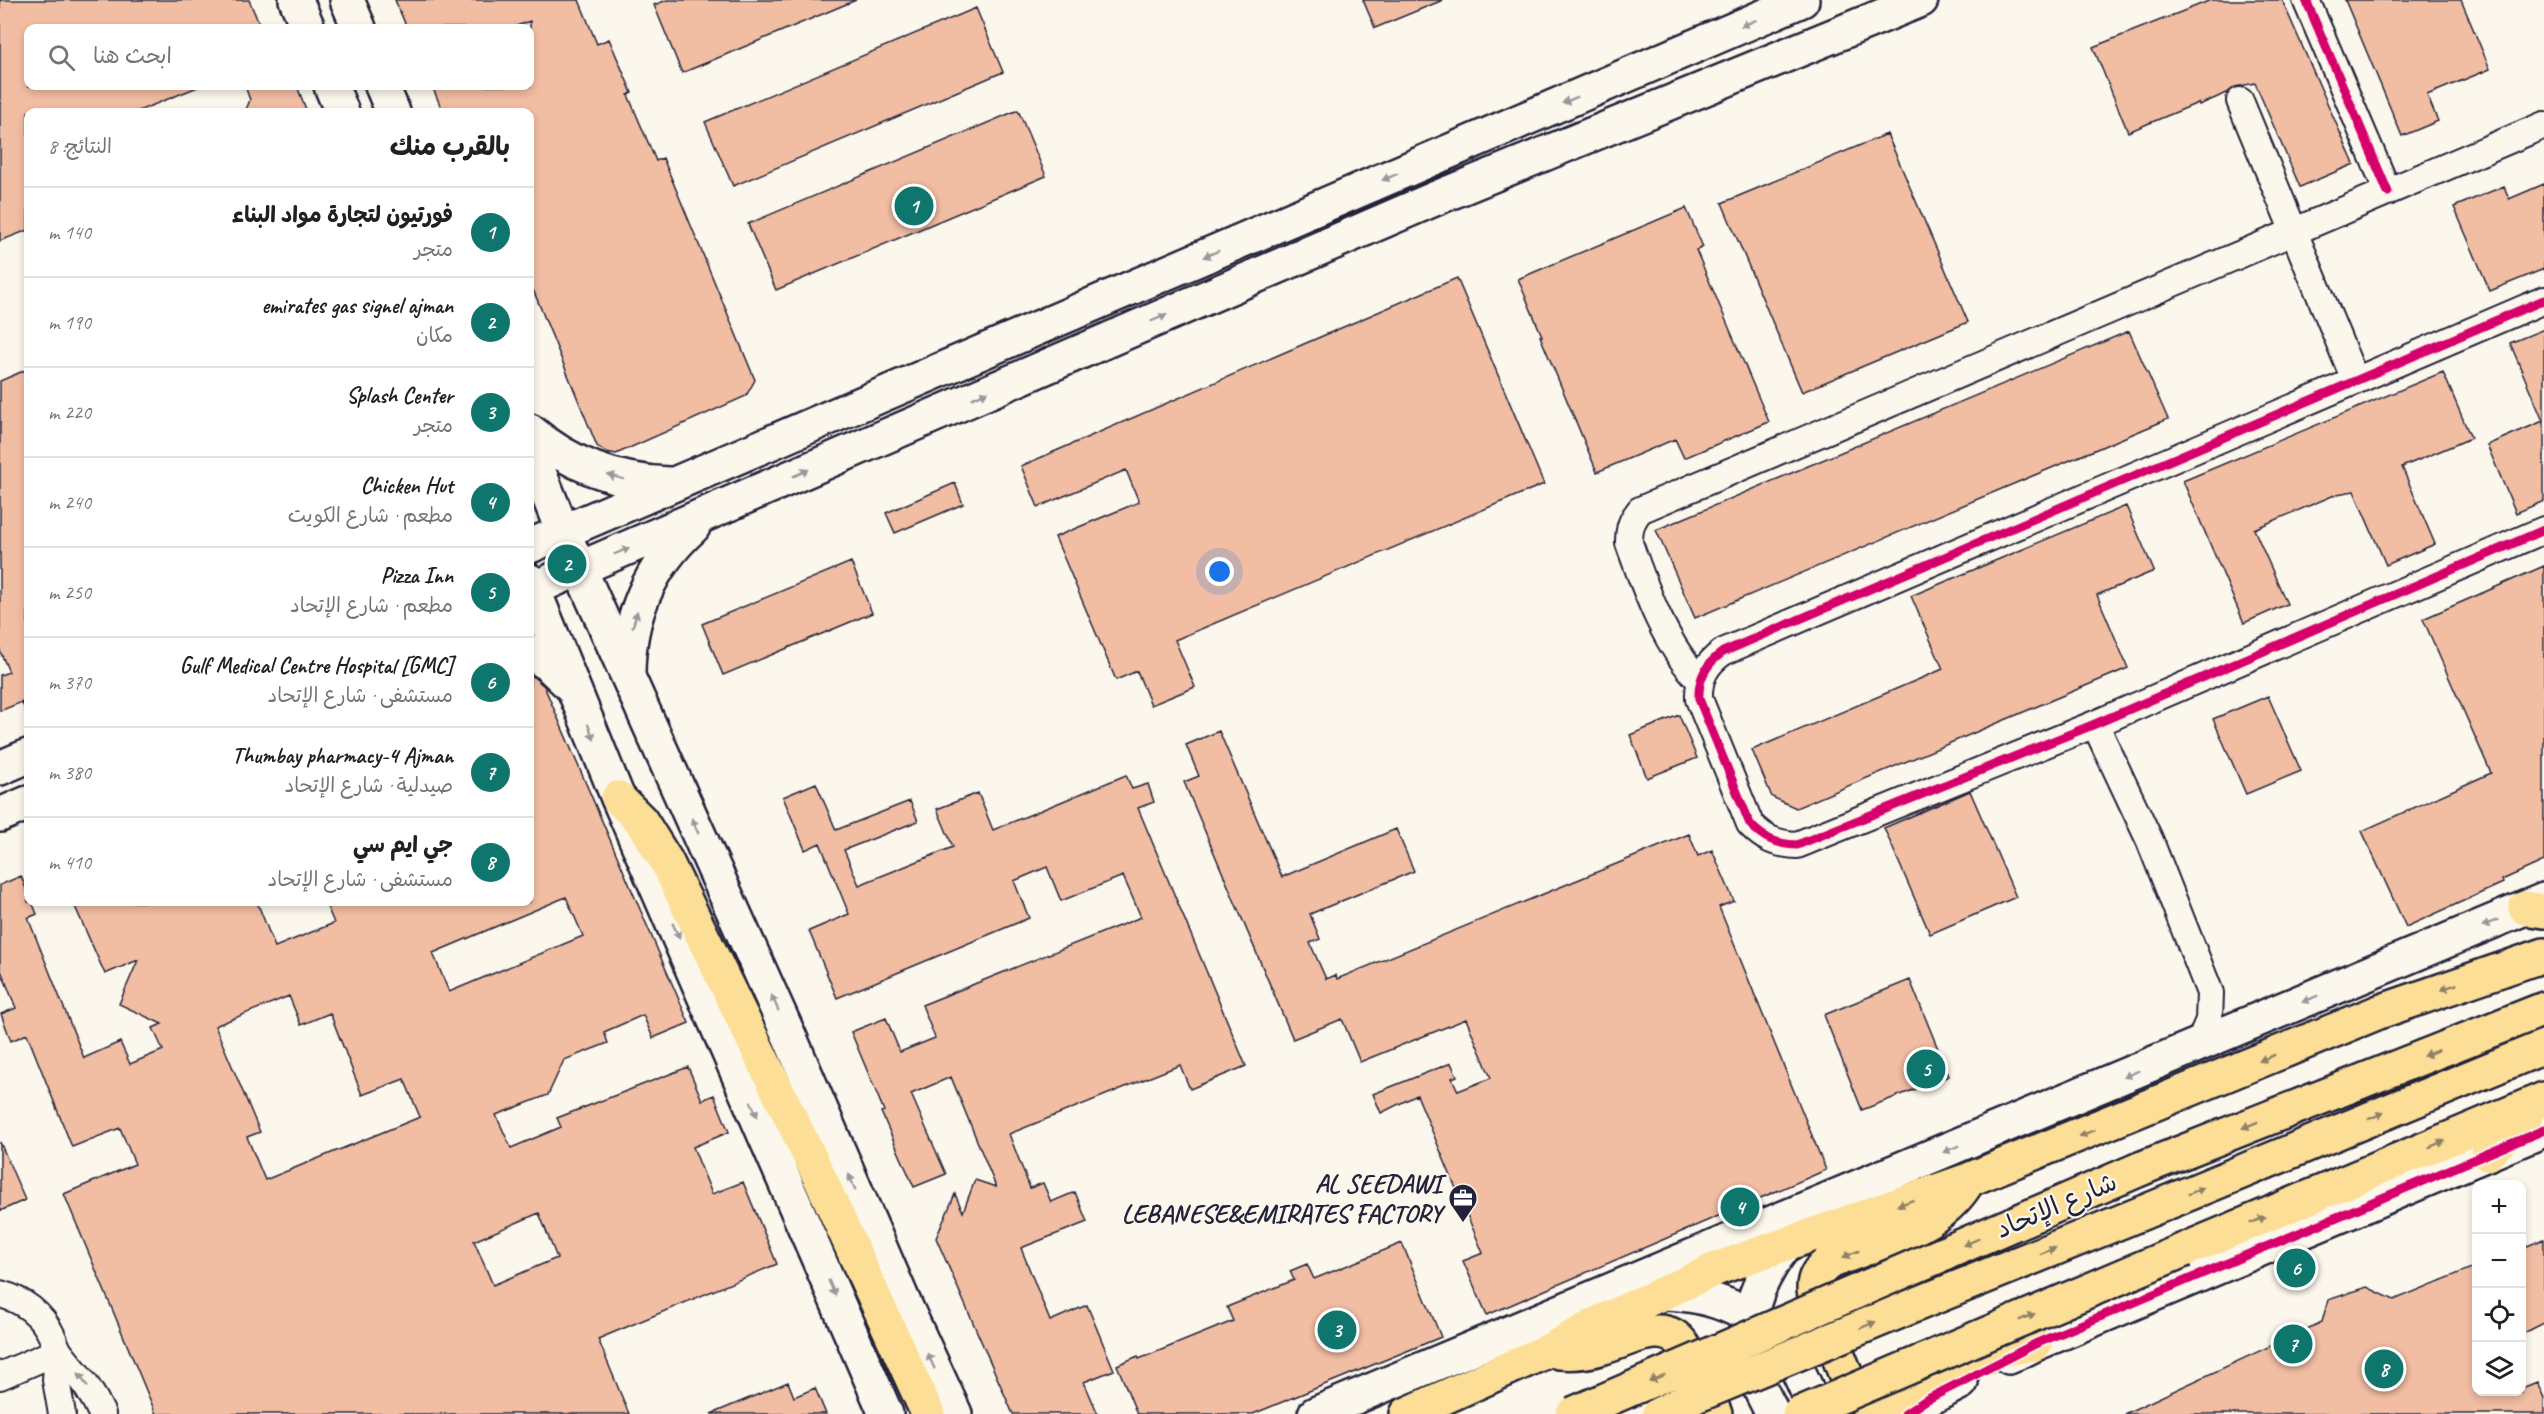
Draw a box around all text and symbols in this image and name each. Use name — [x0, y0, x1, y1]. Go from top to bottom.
one-way arrow — [1739, 18, 1757, 28]
search box — [24, 24, 534, 90]
icon: search — [45, 41, 78, 74]
text: ابحث هنا — [93, 42, 172, 70]
one-way arrow — [1560, 95, 1578, 105]
text: بالقرب منك — [390, 130, 510, 163]
text: النتائج: 8 — [48, 134, 112, 159]
one-way arrow — [1381, 172, 1399, 182]
pin: 1 — [894, 184, 934, 228]
text: فورتيون لتجارة مواد البناء — [232, 201, 453, 229]
text: 140 m — [48, 220, 91, 245]
text: 1 — [486, 220, 495, 245]
text: متجر — [414, 237, 453, 262]
one-way arrow — [1202, 249, 1220, 259]
text: emirates gas signel ajman — [262, 292, 453, 320]
text: 190 m — [48, 310, 91, 335]
text: 2 — [486, 310, 495, 335]
one-way arrow — [1150, 313, 1167, 322]
text: مكان — [416, 323, 453, 348]
text: Splash Center — [346, 382, 453, 410]
one-way arrow — [971, 390, 989, 400]
text: 220 m — [48, 400, 91, 425]
text: 3 — [486, 400, 495, 425]
text: متجر — [414, 413, 453, 438]
one-way arrow — [793, 469, 810, 478]
text: Chicken Hut — [361, 472, 453, 500]
one-way arrow — [607, 472, 625, 482]
text: 240 m — [48, 490, 91, 515]
text: 4 — [486, 490, 495, 515]
text: مطعم · شارع الكويت — [288, 503, 453, 528]
pin: 2 — [548, 542, 586, 586]
one-way arrow — [614, 547, 631, 556]
your location — [1205, 557, 1234, 586]
text: Pizza Inn — [381, 562, 453, 590]
text: 250 m — [48, 580, 91, 605]
text: 5 — [486, 580, 495, 605]
text: مطعم · شارع الإتحاد — [290, 593, 453, 618]
one-way arrow — [631, 610, 640, 628]
text: Gulf Medical Centre Hospital [GMC] — [180, 652, 453, 680]
text: 370 m — [48, 670, 91, 695]
text: 6 — [486, 670, 495, 695]
text: مستشفى · شارع الإتحاد — [268, 683, 453, 708]
one-way arrow — [587, 723, 596, 741]
text: Thumbay pharmacy-4 Ajman — [232, 742, 453, 770]
text: 380 m — [48, 760, 91, 785]
text: 7 — [486, 760, 495, 785]
text: صيدلية · شارع الإتحاد — [284, 773, 453, 798]
one-way arrow — [690, 817, 699, 834]
text: جي ايم سي — [353, 831, 453, 859]
text: 410 m — [48, 850, 91, 875]
text: 8 — [486, 850, 495, 875]
text: مستشفى · شارع الإتحاد — [268, 867, 453, 892]
one-way arrow — [2481, 918, 2499, 928]
one-way arrow — [671, 922, 681, 940]
one-way arrow — [2440, 983, 2458, 993]
one-way arrow — [2302, 994, 2319, 1003]
one-way arrow — [770, 995, 779, 1012]
pin: 5 — [1906, 1046, 1946, 1092]
one-way arrow — [2422, 1049, 2440, 1059]
one-way arrow — [2258, 1054, 2276, 1063]
one-way arrow — [2121, 1069, 2139, 1079]
one-way arrow — [749, 1101, 759, 1119]
one-way arrow — [2368, 1111, 2386, 1121]
one-way arrow — [2240, 1120, 2258, 1130]
one-way arrow — [2078, 1129, 2096, 1138]
one-way arrow — [2429, 1139, 2447, 1149]
one-way arrow — [1941, 1144, 1959, 1154]
street label: شارع الإتحاد — [1991, 1165, 2122, 1247]
place label: AL SEEDAWI LEBANESE&EMIRATES FACTORY — [1122, 1167, 1447, 1230]
one-way arrow — [848, 1174, 857, 1191]
map controls — [2472, 1180, 2526, 1396]
button: + — [2472, 1180, 2526, 1234]
office icon: AL SEEDAWI LEBANESE&EMIRATES FACTORY — [1447, 1182, 1479, 1224]
pin: 4 — [1720, 1184, 1760, 1230]
one-way arrow — [2188, 1186, 2206, 1196]
one-way arrow — [1896, 1198, 1914, 1208]
one-way arrow — [2249, 1215, 2267, 1225]
button: − — [2472, 1234, 2526, 1288]
one-way arrow — [1961, 1237, 1979, 1247]
one-way arrow — [2039, 1246, 2057, 1255]
pin: 6 — [2276, 1246, 2316, 1290]
one-way arrow — [1841, 1249, 1859, 1259]
one-way arrow — [828, 1279, 838, 1297]
button: locate — [2472, 1288, 2526, 1342]
pin: 3 — [1318, 1308, 1356, 1352]
one-way arrow — [2019, 1312, 2037, 1322]
one-way arrow — [1859, 1320, 1877, 1330]
pin: 7 — [2274, 1322, 2312, 1366]
button: layers — [2472, 1342, 2526, 1396]
pin: 8 — [2364, 1346, 2404, 1392]
one-way arrow — [926, 1352, 935, 1369]
one-way arrow — [77, 1373, 89, 1389]
one-way arrow — [1647, 1373, 1665, 1383]

